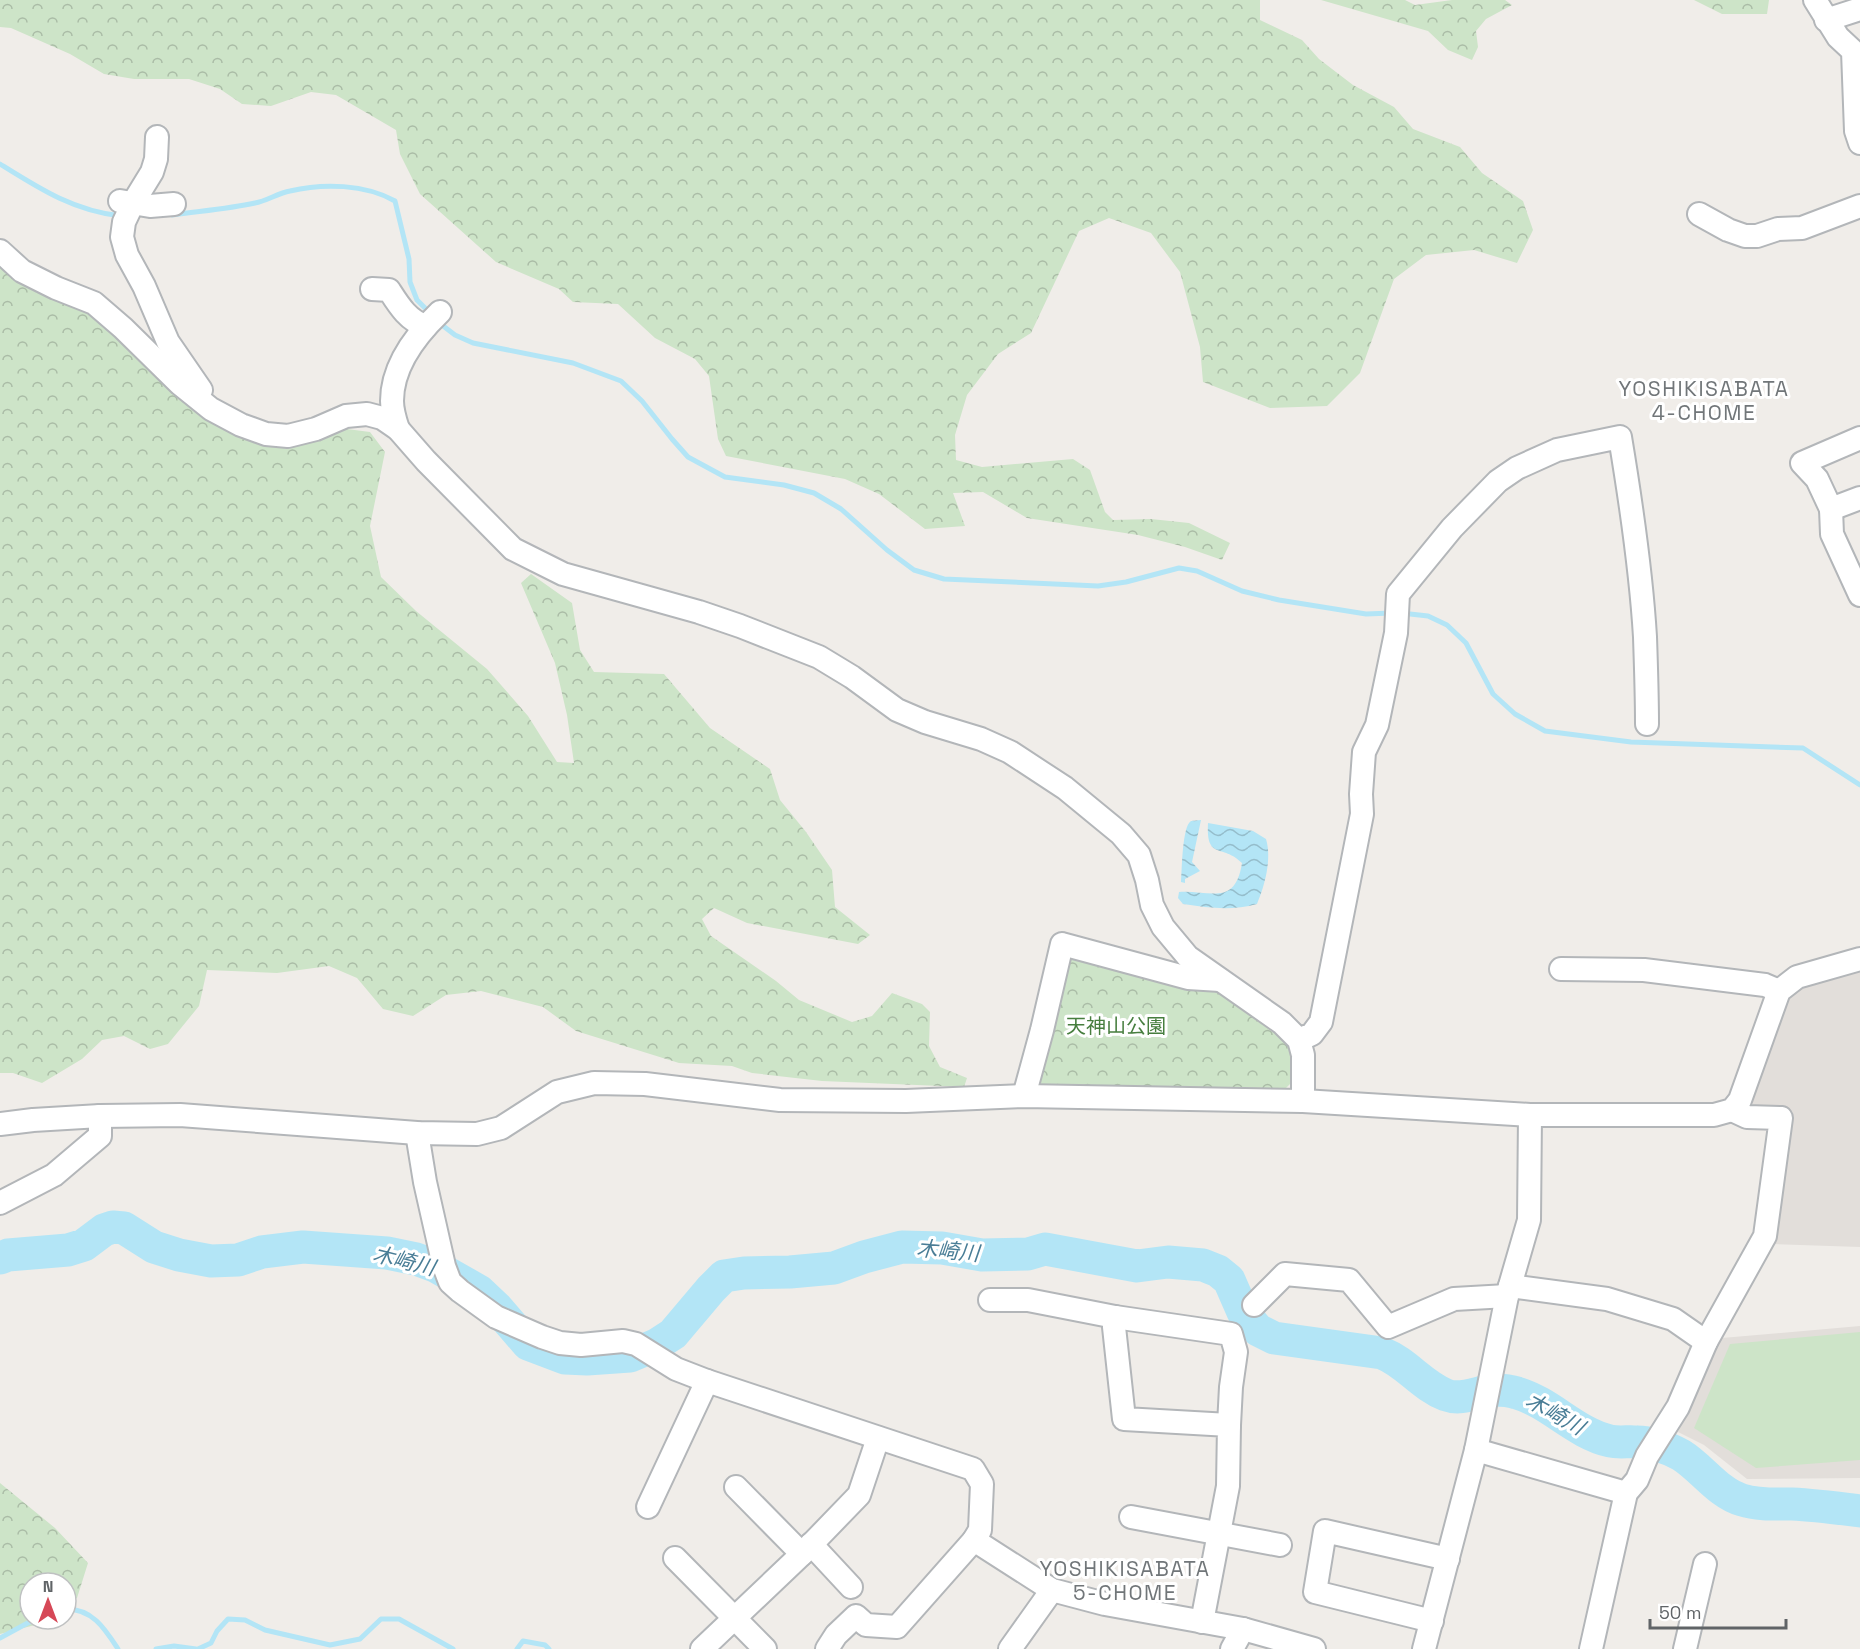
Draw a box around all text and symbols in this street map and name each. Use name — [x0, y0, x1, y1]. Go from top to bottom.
district label: YOSHIKISABATA 4-CHOME — [1619, 375, 1789, 426]
park label: 天神山公園 — [1066, 1013, 1166, 1039]
water label: 木崎川 — [915, 1234, 983, 1267]
water label: 木崎川 — [370, 1240, 440, 1282]
water label: 木崎川 — [1521, 1386, 1591, 1442]
district label: YOSHIKISABATA 5-CHOME — [1040, 1555, 1210, 1606]
north arrow — [18, 1571, 78, 1631]
text: N — [43, 1576, 53, 1597]
scale bar — [1650, 1592, 1786, 1630]
text: 50 m — [1659, 1601, 1701, 1624]

